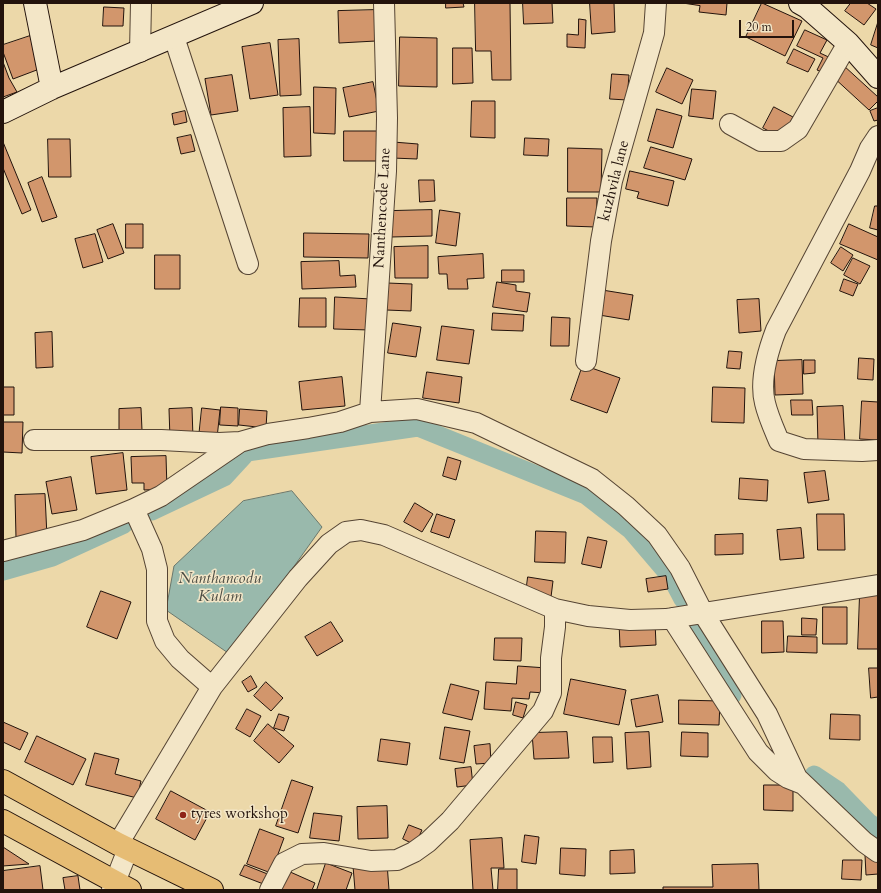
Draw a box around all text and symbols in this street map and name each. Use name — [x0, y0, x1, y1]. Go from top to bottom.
scale bar — [741, 12, 796, 38]
text: 20 m — [746, 19, 772, 35]
street label: kuzhvila lane — [596, 139, 634, 223]
street label: Nanthencode Lane — [371, 147, 395, 269]
water label: Nanthancodu Kulam — [179, 569, 261, 607]
place label: tyres workshop — [191, 806, 288, 824]
marker: tyres workshop — [178, 810, 188, 820]

